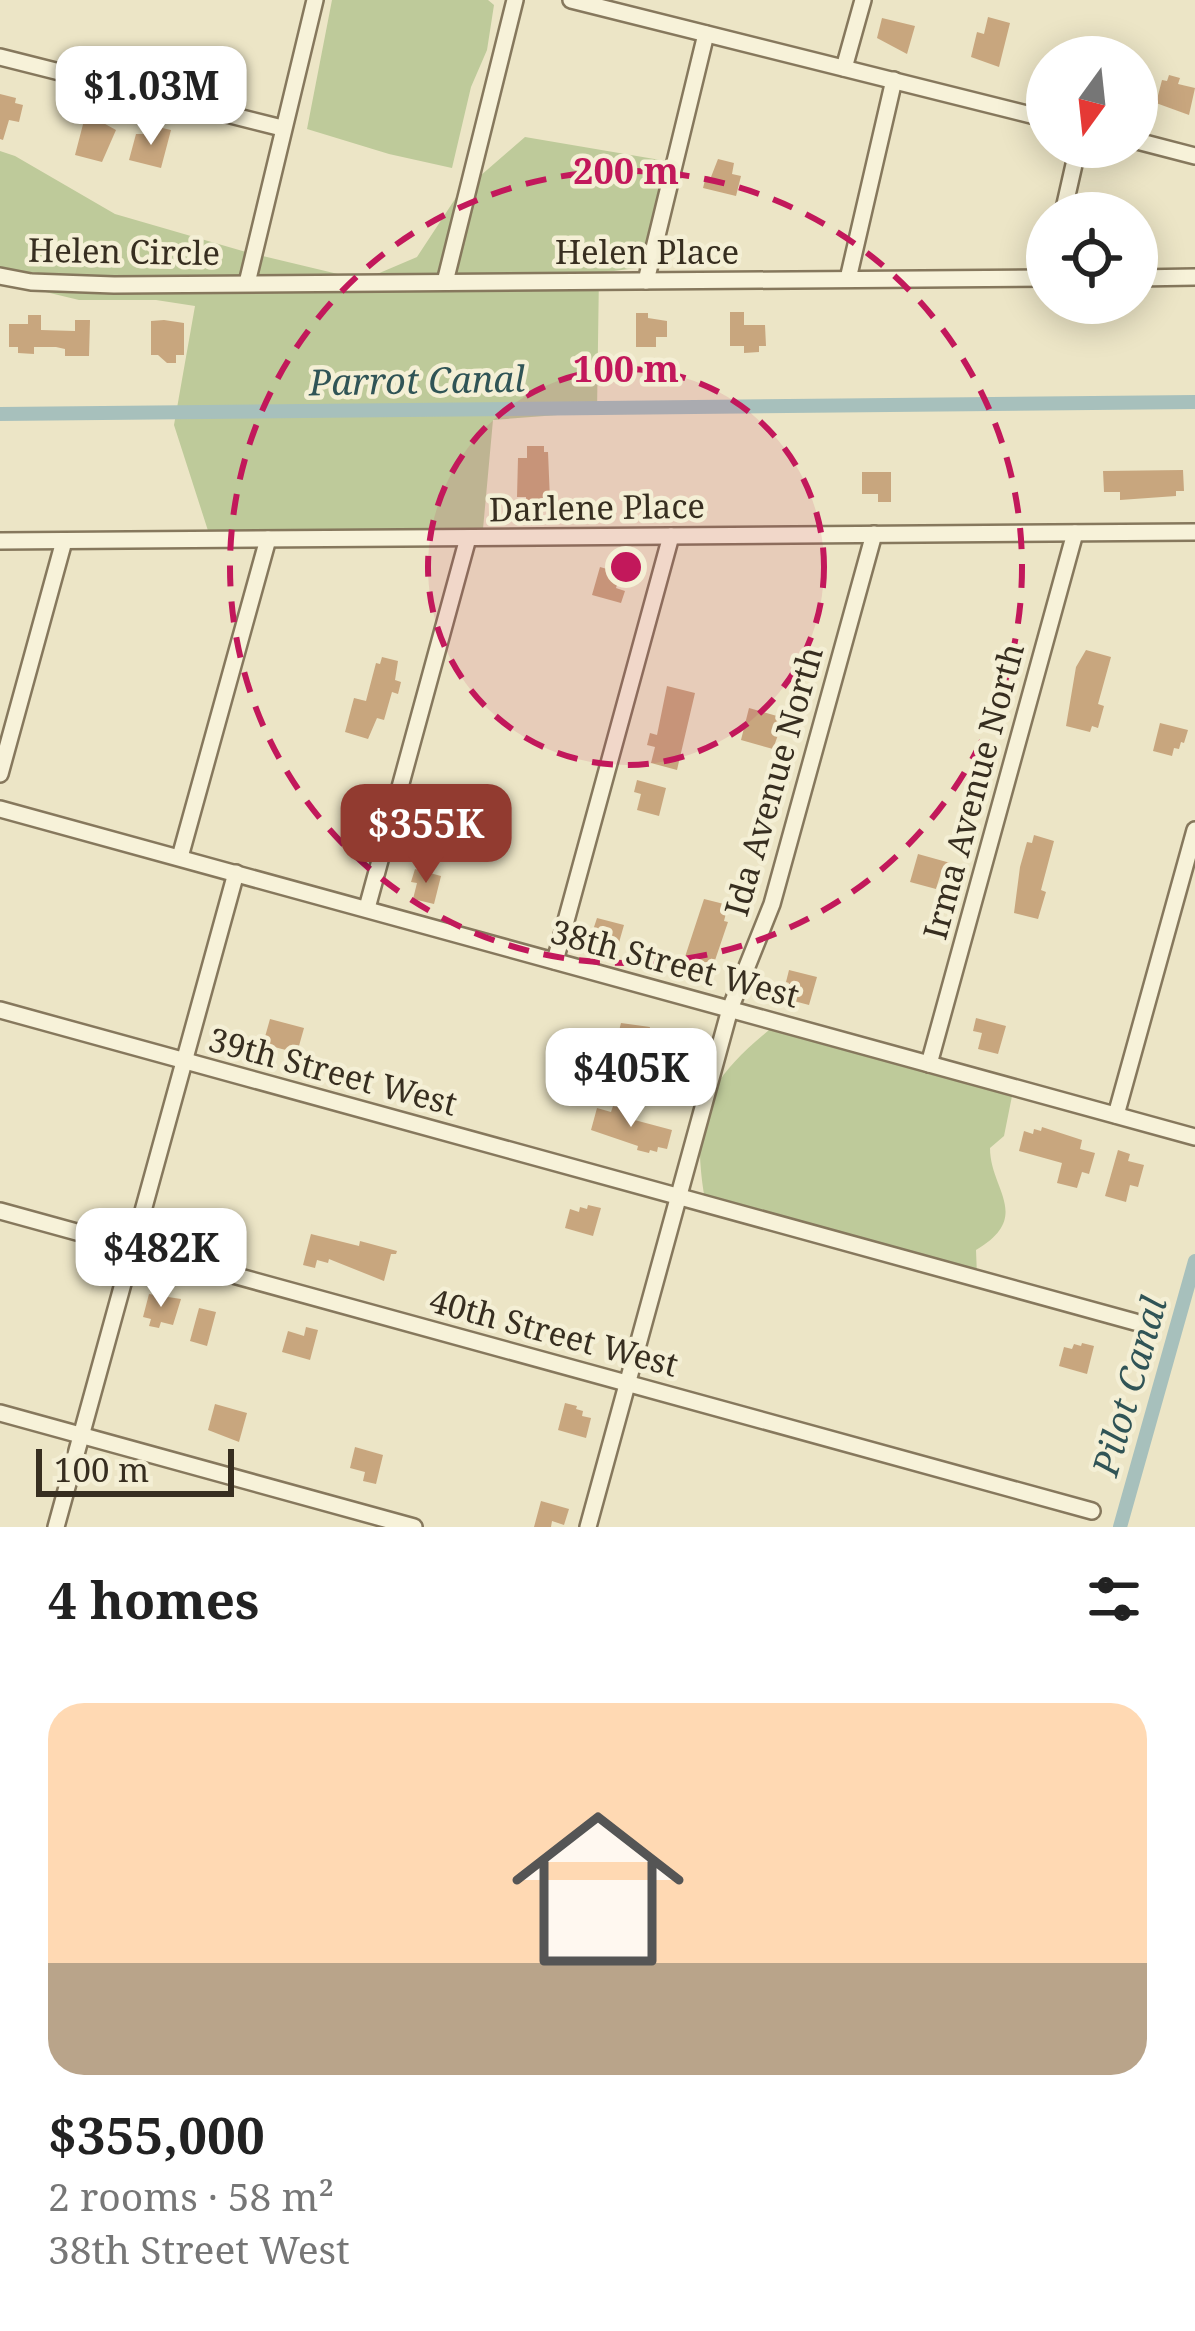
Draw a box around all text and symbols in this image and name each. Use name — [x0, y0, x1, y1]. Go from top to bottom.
north arrow — [1026, 36, 1158, 168]
map controls — [1026, 36, 1158, 324]
pin: $1.03M — [53, 46, 249, 148]
text: $1.03M — [83, 58, 219, 111]
text: 200 m — [573, 146, 679, 195]
button: locate — [1026, 192, 1158, 324]
street label: Helen Circle — [28, 227, 220, 275]
street label: Helen Place — [555, 229, 739, 274]
text: 100 m — [573, 344, 679, 393]
water label: Parrot Canal — [307, 354, 526, 406]
street label: Darlene Place — [489, 483, 705, 531]
centre of rings — [605, 546, 647, 588]
street label: Irma Avenue North — [912, 638, 1034, 944]
street label: Ida Avenue North — [713, 641, 833, 921]
pin: $355K — [342, 784, 510, 886]
text: $355K — [368, 796, 484, 849]
street label: 38th Street West — [546, 908, 804, 1018]
street label: 39th Street West — [204, 1016, 462, 1126]
pin: $405K — [547, 1028, 715, 1130]
text: $405K — [573, 1040, 689, 1093]
pin: $482K — [77, 1208, 245, 1310]
text: $482K — [103, 1220, 219, 1273]
street label: 40th Street West — [425, 1277, 683, 1387]
water label: Pilot Canal — [1080, 1291, 1178, 1482]
scale bar — [36, 1443, 234, 1496]
text: 100 m — [54, 1447, 149, 1492]
text: 4 homes — [48, 1564, 259, 1634]
icon: filters — [1081, 1566, 1147, 1632]
icon: home — [490, 1781, 706, 1997]
text: $355,000 — [48, 2099, 265, 2169]
text: 2 rooms · 58 m² — [48, 2169, 334, 2222]
text: 38th Street West — [48, 2222, 350, 2275]

